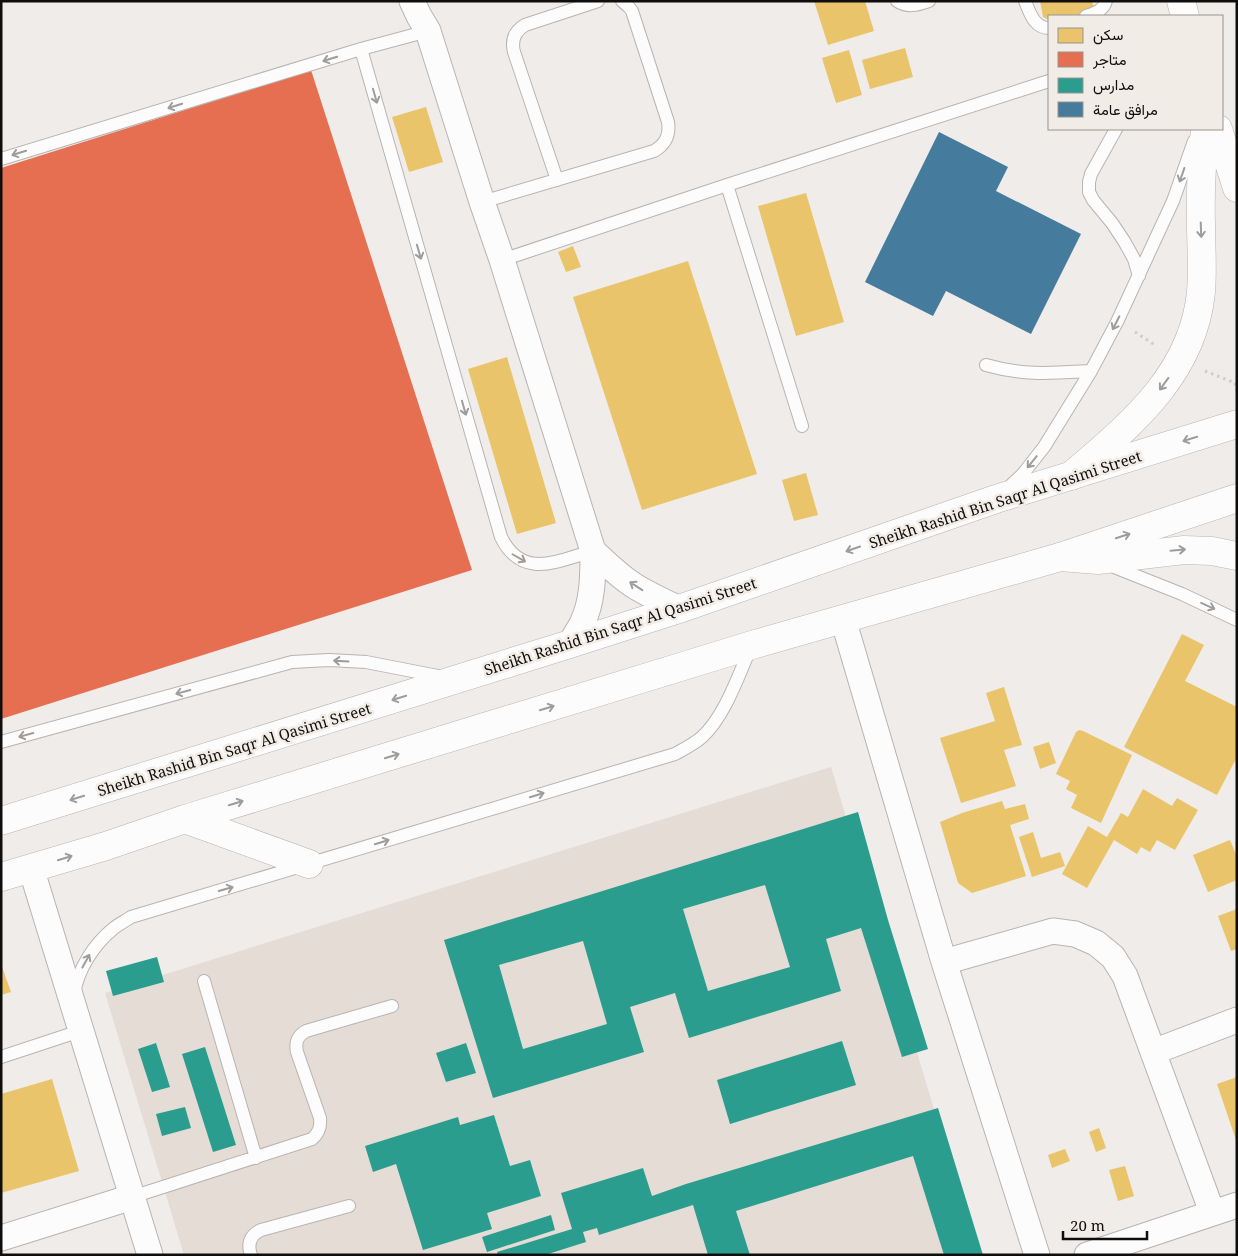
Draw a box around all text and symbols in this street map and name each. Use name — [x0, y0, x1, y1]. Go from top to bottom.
legend — [1048, 15, 1223, 130]
text: سكن — [1093, 24, 1123, 45]
text: متاجر — [1092, 49, 1127, 69]
one-way arrow — [323, 54, 339, 64]
text: مدارس — [1093, 74, 1134, 95]
one-way arrow — [370, 88, 380, 104]
text: مرافق عامة — [1093, 99, 1158, 120]
one-way arrow — [167, 101, 183, 111]
one-way arrow — [12, 149, 28, 159]
one-way arrow — [1177, 167, 1187, 183]
one-way arrow — [1196, 222, 1206, 238]
one-way arrow — [415, 244, 425, 260]
one-way arrow — [1111, 315, 1120, 330]
one-way arrow — [1159, 377, 1169, 391]
one-way arrow — [460, 400, 470, 416]
one-way arrow — [1183, 434, 1199, 444]
street label: Sheikh Rashid Bin Saqr Al Qasimi Street — [866, 445, 1144, 553]
one-way arrow — [1027, 455, 1038, 468]
one-way arrow — [1114, 531, 1130, 540]
one-way arrow — [845, 545, 861, 554]
one-way arrow — [1169, 546, 1185, 555]
one-way arrow — [512, 553, 527, 563]
street label: Sheikh Rashid Bin Saqr Al Qasimi Street — [481, 572, 759, 680]
one-way arrow — [629, 581, 643, 591]
one-way arrow — [1200, 601, 1215, 611]
one-way arrow — [333, 656, 349, 665]
one-way arrow — [175, 688, 191, 697]
one-way arrow — [391, 693, 407, 703]
street label: Sheikh Rashid Bin Saqr Al Qasimi Street — [95, 698, 373, 800]
one-way arrow — [539, 702, 555, 712]
one-way arrow — [18, 731, 34, 740]
one-way arrow — [383, 750, 399, 760]
one-way arrow — [529, 790, 545, 800]
one-way arrow — [69, 793, 85, 803]
one-way arrow — [228, 798, 244, 808]
one-way arrow — [373, 837, 389, 847]
one-way arrow — [56, 852, 72, 862]
one-way arrow — [218, 883, 234, 893]
one-way arrow — [82, 954, 92, 968]
scale bar — [1063, 1208, 1147, 1240]
text: 20 m — [1070, 1215, 1105, 1235]

